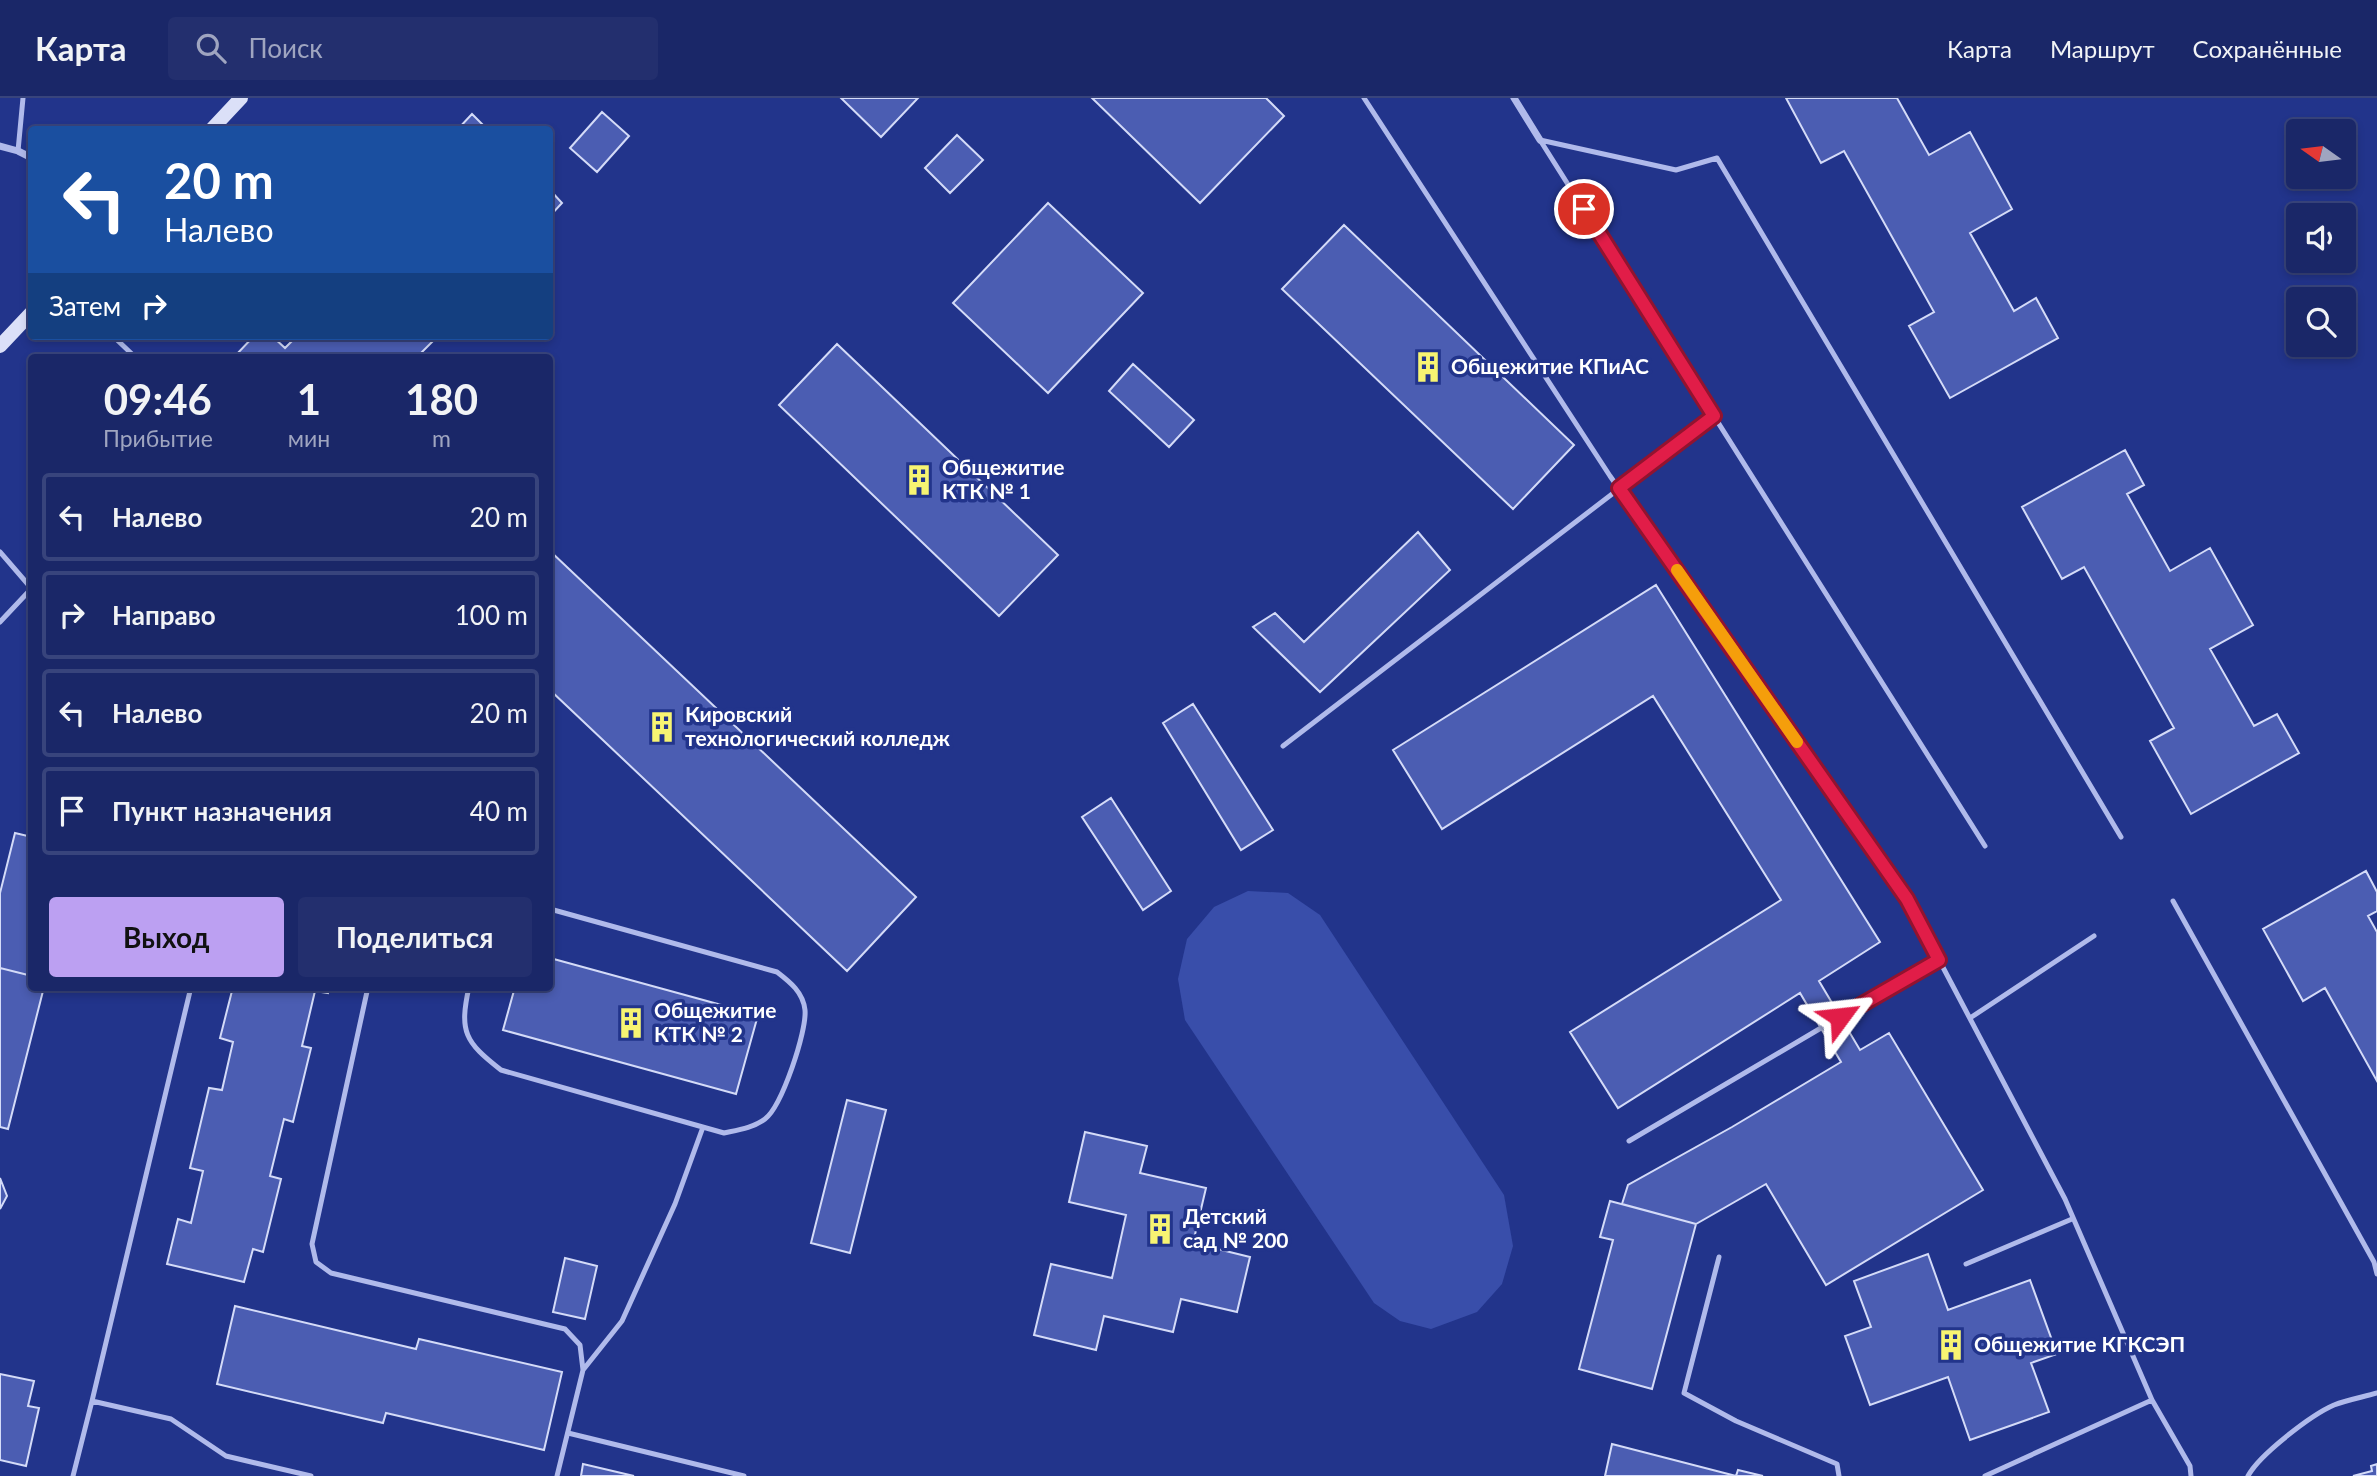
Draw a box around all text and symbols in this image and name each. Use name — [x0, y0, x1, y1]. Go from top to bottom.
search box — [168, 17, 658, 80]
text: Карта — [35, 28, 126, 68]
icon: search — [192, 29, 230, 67]
text: Поиск — [248, 32, 323, 64]
text: Карта — [1947, 34, 2012, 63]
text: Маршрут — [2050, 34, 2155, 63]
text: Сохранённые — [2193, 34, 2342, 63]
north arrow — [2286, 119, 2356, 189]
map controls — [2286, 119, 2356, 357]
text: 20 m — [164, 151, 274, 209]
icon: left — [49, 154, 140, 245]
pin — [1554, 179, 1614, 239]
icon: arrive — [1565, 190, 1603, 228]
button: sound — [2286, 203, 2356, 273]
text: Налево — [164, 210, 274, 249]
icon: right — [135, 287, 173, 325]
button: search — [2286, 287, 2356, 357]
text: Затем — [49, 290, 121, 322]
building icon: Общежитие КПиАС — [1411, 350, 1445, 384]
place label: Общежитие КПиАС — [1451, 353, 1649, 378]
text: 09:46 — [104, 374, 212, 424]
text: 1 — [297, 374, 321, 424]
text: 180 — [405, 374, 478, 424]
text: Прибытие — [103, 424, 213, 452]
text: мин — [288, 424, 330, 452]
text: m — [432, 424, 451, 452]
place label: Общежитие КТК № 1 — [942, 454, 1064, 503]
building icon: Общежитие КТК № 1 — [902, 463, 936, 497]
icon: left — [53, 498, 91, 536]
text: Налево — [112, 501, 202, 533]
text: 20 m — [470, 501, 528, 533]
icon: right — [53, 596, 91, 634]
text: Направо — [112, 599, 216, 631]
text: 100 m — [455, 599, 528, 631]
icon: left — [53, 694, 91, 732]
text: Налево — [112, 697, 202, 729]
text: 20 m — [470, 697, 528, 729]
place label: Кировский технологический колледж — [685, 701, 950, 750]
building icon: Кировский технологический колледж — [645, 710, 679, 744]
icon: arrive — [53, 792, 91, 830]
text: Пункт назначения — [112, 795, 332, 827]
text: 40 m — [470, 795, 528, 827]
button: Выход — [49, 897, 284, 977]
button: Поделиться — [298, 897, 532, 977]
position arrow — [1803, 980, 1877, 1054]
place label: Общежитие КТК № 2 — [654, 997, 776, 1046]
building icon: Общежитие КТК № 2 — [614, 1006, 648, 1040]
place label: Детский сад № 200 — [1183, 1203, 1289, 1252]
building icon: Детский сад № 200 — [1143, 1212, 1177, 1246]
building icon: Общежитие КГКСЭП — [1934, 1328, 1968, 1362]
place label: Общежитие КГКСЭП — [1974, 1331, 2185, 1356]

